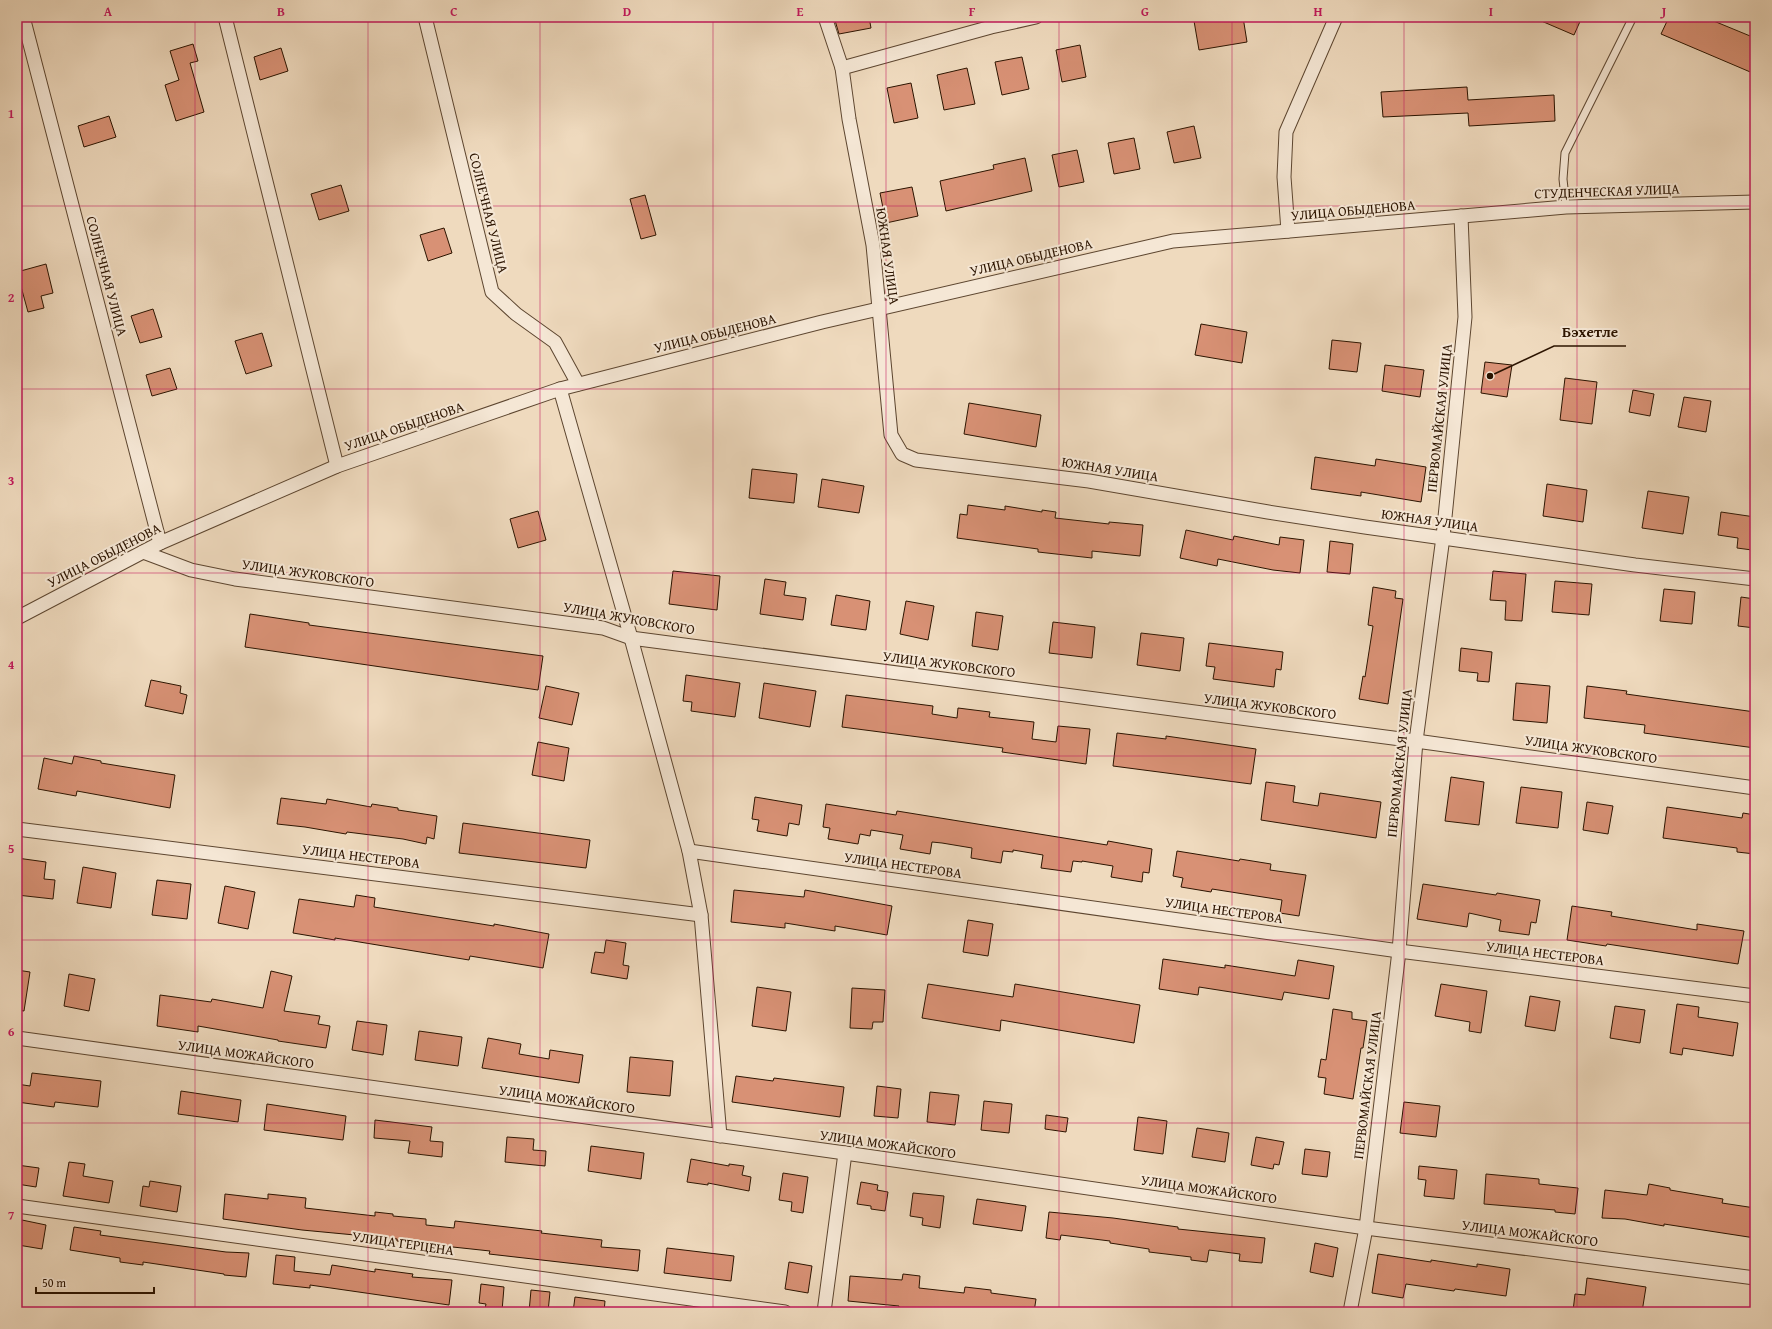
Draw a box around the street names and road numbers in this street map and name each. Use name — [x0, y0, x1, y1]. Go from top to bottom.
street label: СОЛНЕЧНАЯ УЛИЦА — [464, 151, 514, 276]
street label: СТУДЕНЧЕСКАЯ УЛИЦА — [1534, 178, 1680, 204]
street label: УЛИЦА ОБЫДЕНОВА — [1290, 195, 1417, 225]
street label: ЮЖНАЯ УЛИЦА — [871, 206, 905, 306]
street label: СОЛНЕЧНАЯ УЛИЦА — [81, 214, 133, 339]
street label: УЛИЦА ОБЫДЕНОВА — [968, 233, 1095, 281]
street label: УЛИЦА ОБЫДЕНОВА — [652, 308, 779, 358]
street label: ПЕРВОМАЙСКАЯ УЛИЦА — [1421, 342, 1457, 493]
street label: УЛИЦА ОБЫДЕНОВА — [342, 396, 467, 456]
street label: ЮЖНАЯ УЛИЦА — [1060, 451, 1160, 487]
street label: ЮЖНАЯ УЛИЦА — [1380, 503, 1480, 537]
street label: УЛИЦА ОБЫДЕНОВА — [44, 517, 165, 592]
street label: УЛИЦА ЖУКОВСКОГО — [241, 554, 375, 592]
street label: УЛИЦА ЖУКОВСКОГО — [562, 597, 696, 639]
street label: УЛИЦА ЖУКОВСКОГО — [882, 646, 1016, 682]
street label: ПЕРВОМАЙСКАЯ УЛИЦА — [1381, 687, 1417, 838]
street label: УЛИЦА ЖУКОВСКОГО — [1203, 688, 1337, 724]
street label: УЛИЦА ЖУКОВСКОГО — [1524, 730, 1658, 768]
street label: УЛИЦА НЕСТЕРОВА — [301, 839, 422, 873]
street label: УЛИЦА НЕСТЕРОВА — [843, 847, 964, 883]
street label: УЛИЦА НЕСТЕРОВА — [1164, 892, 1285, 928]
street label: УЛИЦА НЕСТЕРОВА — [1485, 936, 1606, 970]
street label: ПЕРВОМАЙСКАЯ УЛИЦА — [1348, 1009, 1386, 1160]
street label: УЛИЦА МОЖАЙСКОГО — [177, 1035, 315, 1073]
street label: УЛИЦА МОЖАЙСКОГО — [498, 1080, 636, 1118]
street label: УЛИЦА МОЖАЙСКОГО — [819, 1125, 957, 1163]
street label: УЛИЦА МОЖАЙСКОГО — [1140, 1170, 1278, 1208]
street label: УЛИЦА МОЖАЙСКОГО — [1461, 1215, 1599, 1251]
street label: УЛИЦА ГЕРЦЕНА — [351, 1226, 456, 1260]

